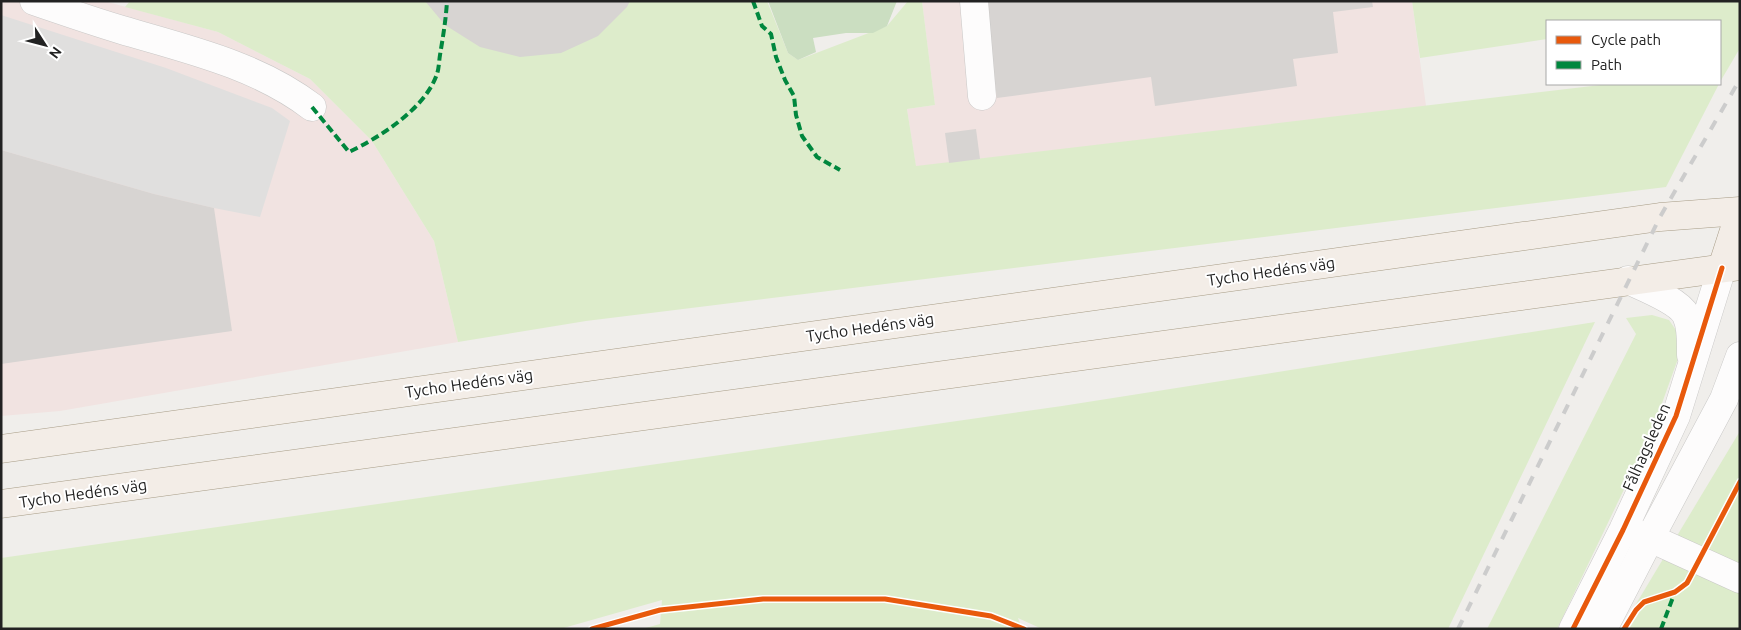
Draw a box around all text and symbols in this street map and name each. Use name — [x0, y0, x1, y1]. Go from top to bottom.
north arrow — [20, 20, 70, 70]
legend — [1546, 20, 1721, 85]
text: Cycle path — [1591, 31, 1661, 48]
text: N — [46, 44, 65, 62]
text: Path — [1591, 56, 1622, 73]
street label: Tycho Hedéns väg — [1206, 253, 1336, 289]
street label: Tycho Hedéns väg — [805, 309, 935, 345]
street label: Tycho Hedéns väg — [404, 365, 534, 401]
street label: Fålhagsleden — [1619, 400, 1673, 494]
street label: Tycho Hedéns väg — [18, 475, 148, 511]

